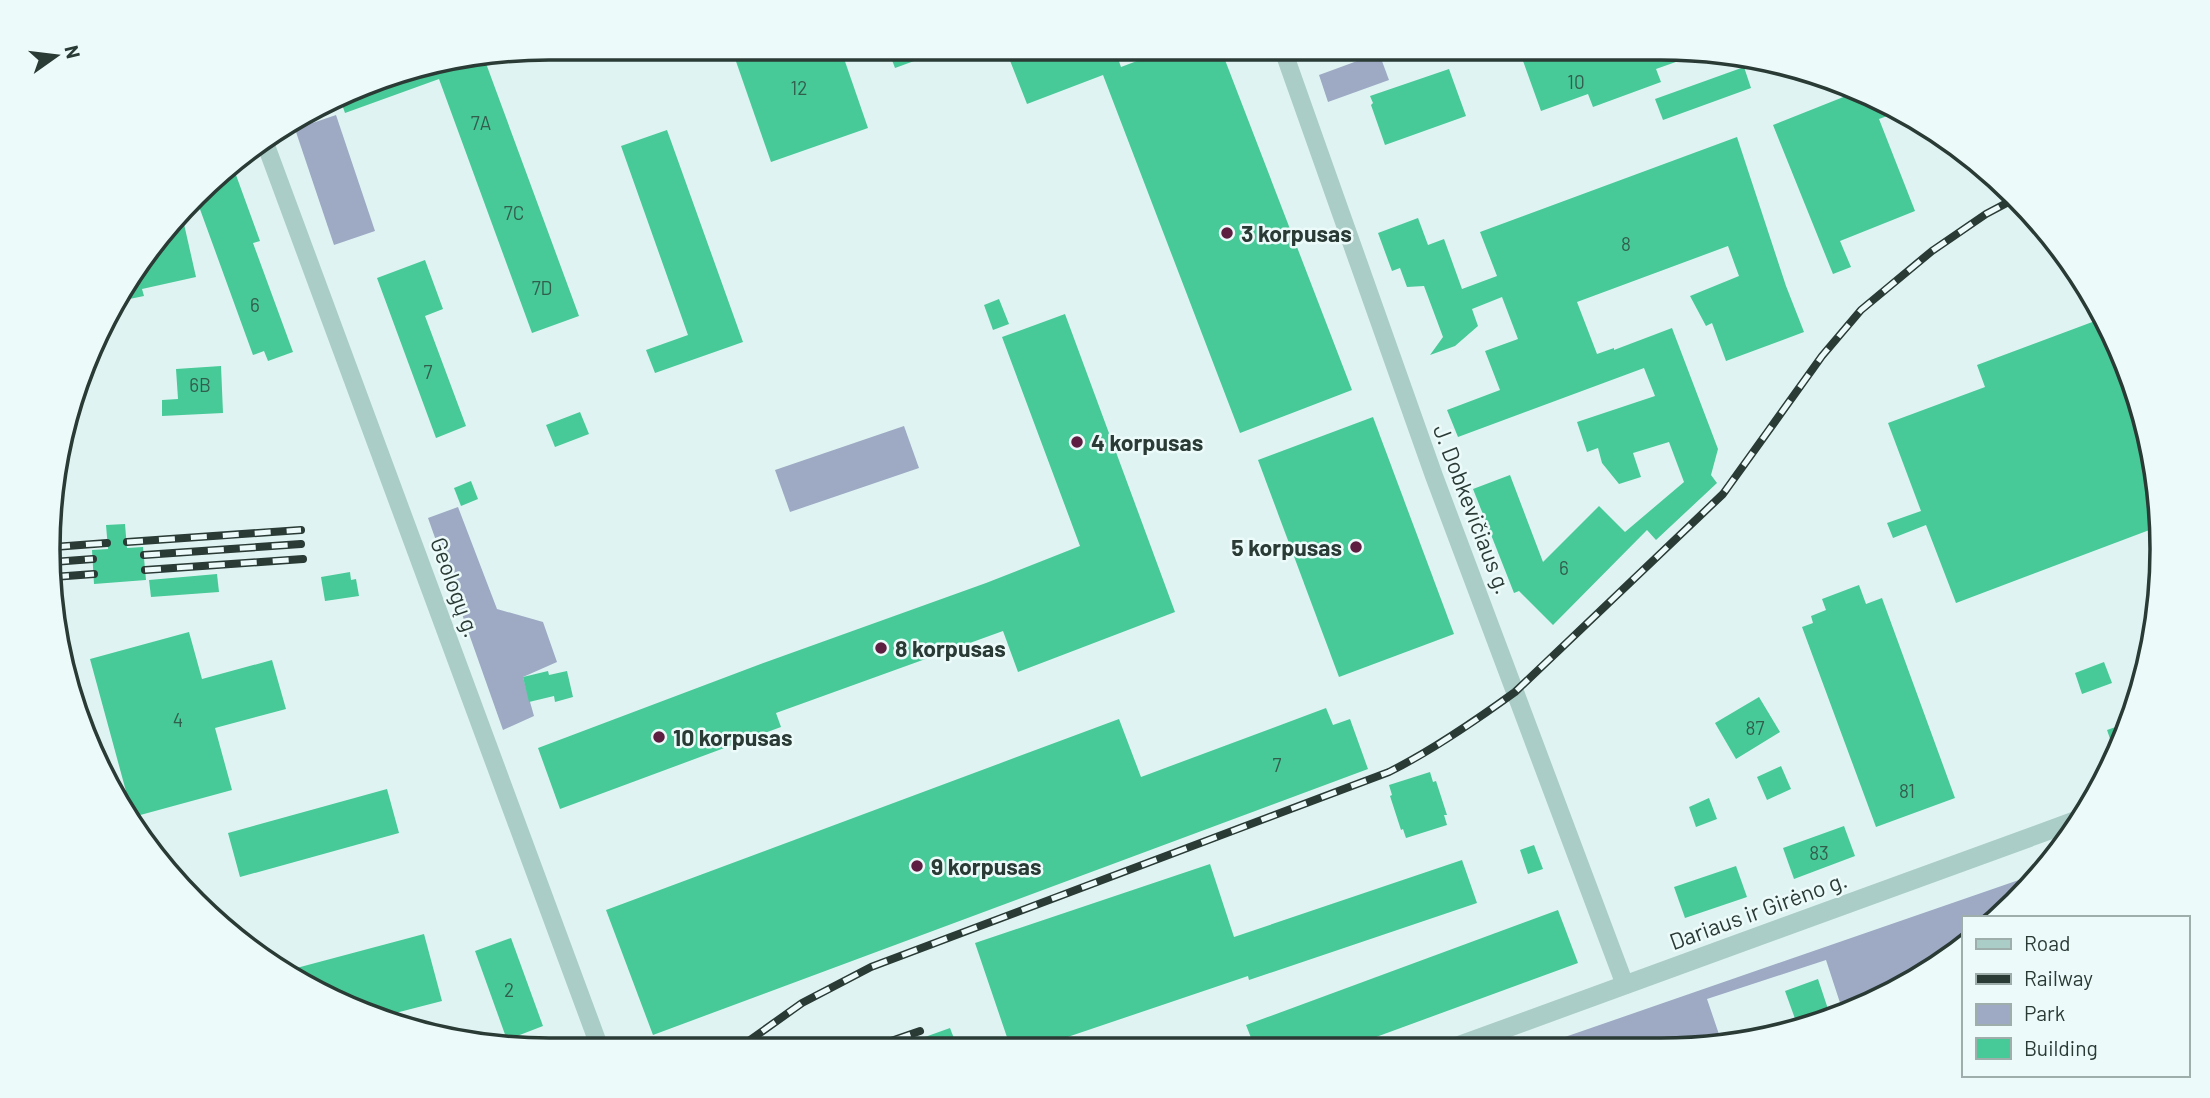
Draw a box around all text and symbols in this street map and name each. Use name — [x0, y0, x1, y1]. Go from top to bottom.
north arrow — [21, 21, 91, 91]
text: N — [60, 43, 86, 61]
house number: 10 — [1567, 70, 1585, 93]
house number: 12 — [791, 76, 807, 99]
house number: 7A — [471, 111, 491, 134]
house number: 7C — [504, 201, 524, 224]
place label: 3 korpusas — [1241, 219, 1352, 247]
marker: 3 korpusas — [1219, 225, 1235, 241]
house number: 8 — [1621, 232, 1631, 255]
house number: 7D — [532, 276, 552, 299]
house number: 6 — [250, 293, 260, 316]
house number: 7 — [424, 360, 433, 383]
house number: 6B — [189, 373, 211, 396]
street label: J. Dobkevičiaus g. — [1428, 420, 1518, 598]
place label: 4 korpusas — [1091, 428, 1203, 456]
marker: 4 korpusas — [1069, 434, 1085, 450]
street label: Geologų g. — [425, 533, 487, 641]
place label: 5 korpusas — [1231, 533, 1342, 561]
marker: 5 korpusas — [1348, 539, 1364, 555]
house number: 6 — [1559, 556, 1569, 579]
place label: 8 korpusas — [895, 634, 1006, 662]
marker: 8 korpusas — [873, 640, 889, 656]
house number: 4 — [173, 708, 183, 731]
house number: 87 — [1746, 716, 1764, 739]
place label: 10 korpusas — [673, 723, 793, 751]
marker: 10 korpusas — [651, 729, 667, 745]
house number: 7 — [1273, 753, 1282, 776]
house number: 81 — [1899, 779, 1915, 802]
house number: 83 — [1809, 841, 1829, 864]
place label: 9 korpusas — [931, 852, 1041, 880]
marker: 9 korpusas — [909, 858, 925, 874]
street label: Dariaus ir Girėno g. — [1665, 865, 1851, 955]
legend — [1962, 916, 2189, 1077]
text: Road — [2024, 930, 2070, 955]
text: Railway — [2024, 965, 2093, 990]
house number: 2 — [504, 978, 514, 1001]
text: Park — [2024, 1000, 2065, 1025]
text: Building — [2024, 1035, 2098, 1060]

